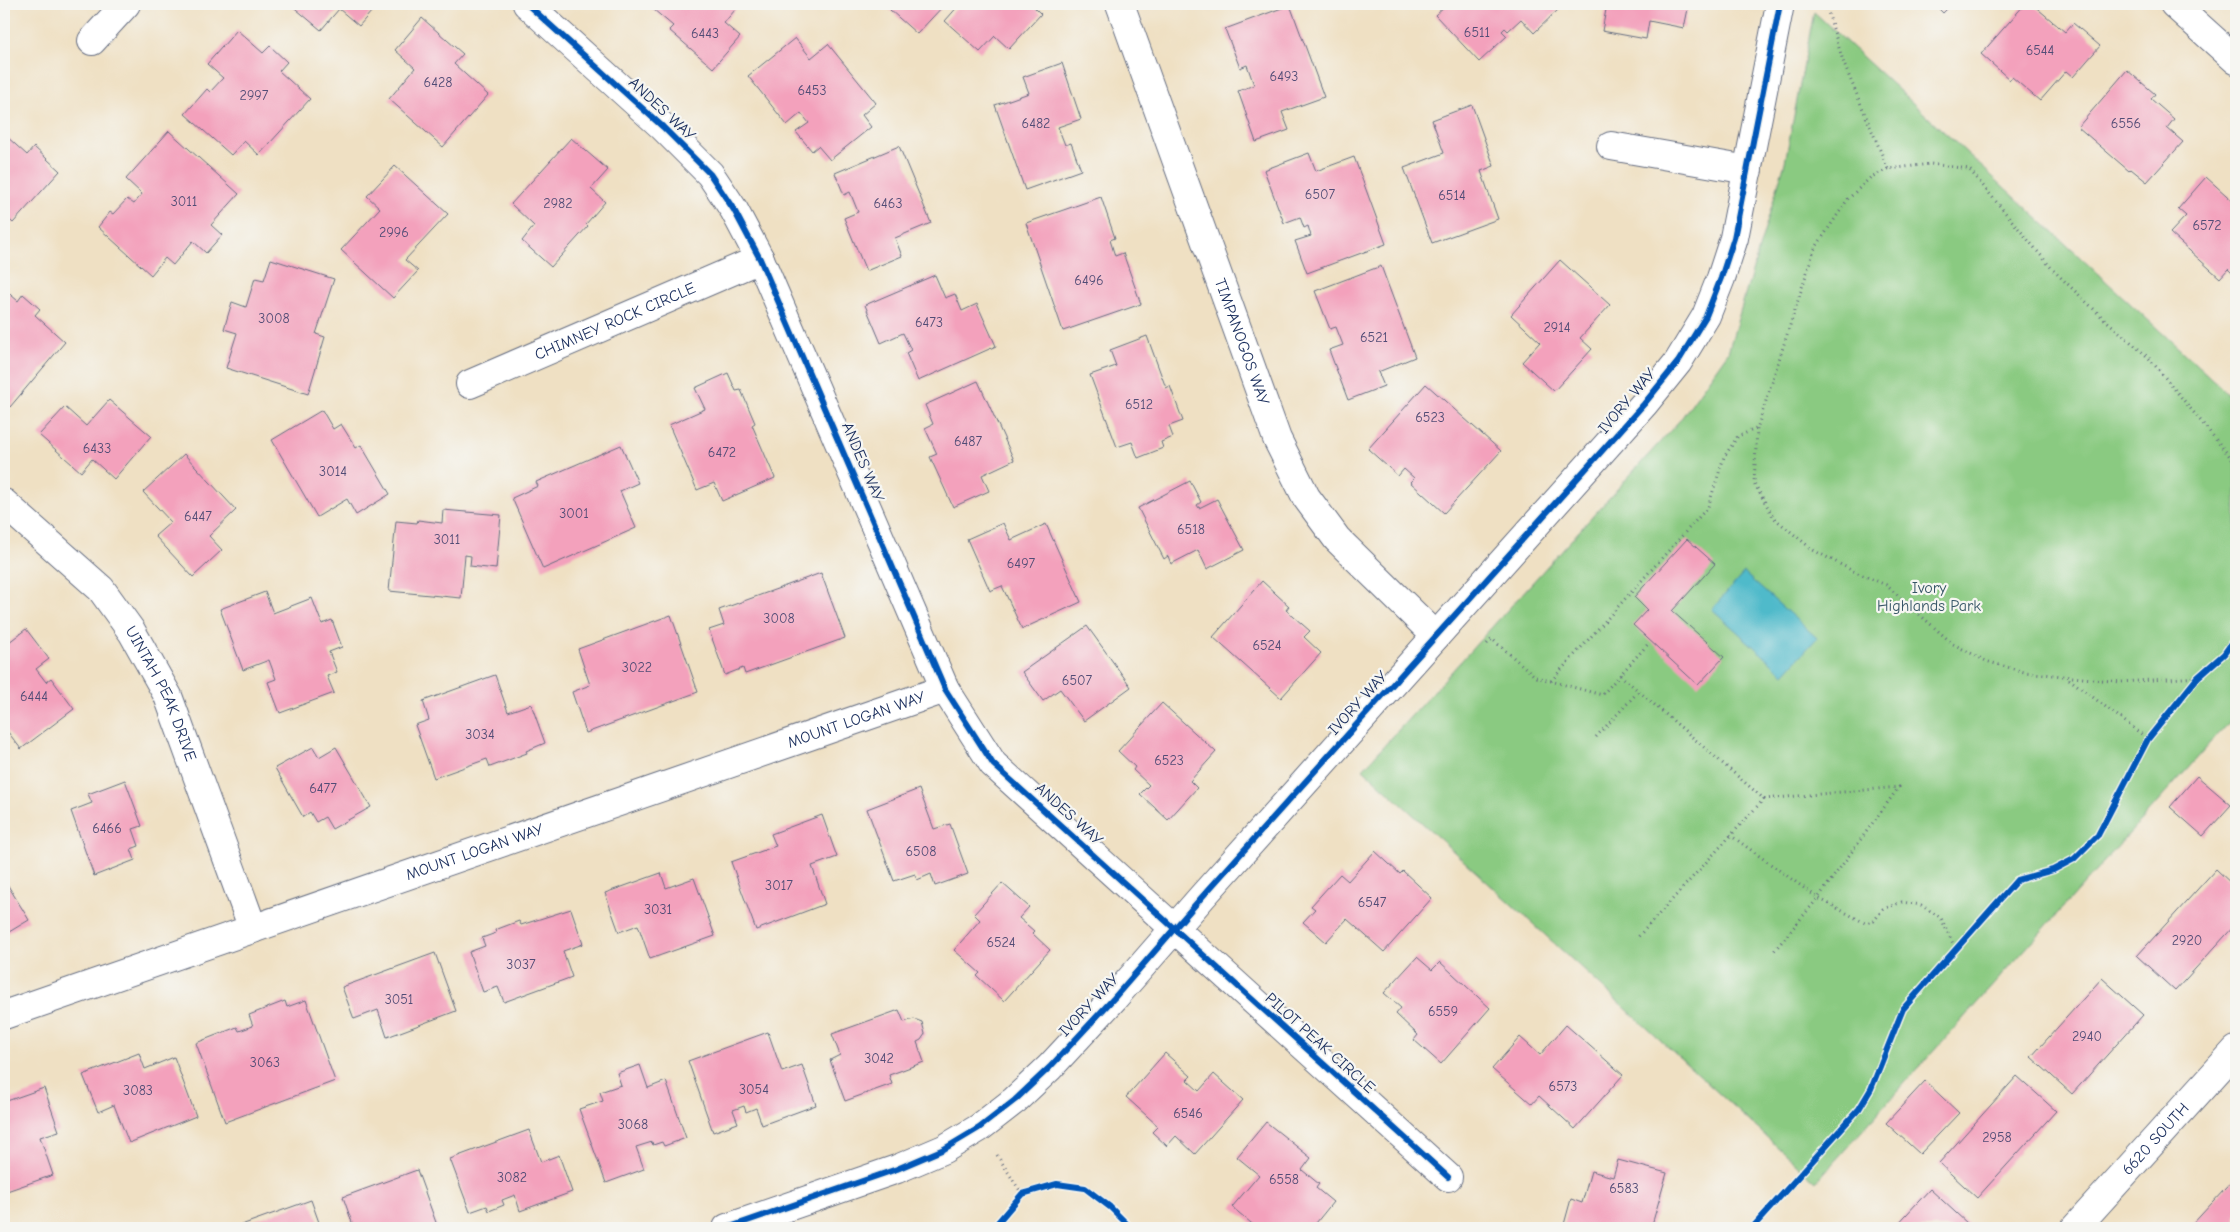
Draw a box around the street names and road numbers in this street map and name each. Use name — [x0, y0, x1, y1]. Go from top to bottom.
street label: ANDES WAY — [625, 74, 699, 145]
street label: TIMPANOGOS WAY — [1211, 276, 1273, 408]
street label: CHIMNEY ROCK CIRCLE — [532, 279, 699, 364]
street label: IVORY WAY — [1594, 364, 1660, 437]
street label: ANDES WAY — [838, 420, 888, 505]
street label: UINTAH PEAK DRIVE — [122, 623, 200, 764]
street label: IVORY WAY — [1325, 667, 1392, 739]
street label: MOUNT LOGAN WAY — [785, 687, 928, 752]
street label: ANDES WAY — [1032, 779, 1107, 849]
street label: MOUNT LOGAN WAY — [403, 820, 546, 884]
street label: IVORY WAY — [1055, 969, 1123, 1040]
street label: PILOT PEAK CIRCLE — [1261, 989, 1379, 1097]
street label: 6620 SOUTH — [2118, 1099, 2193, 1179]

